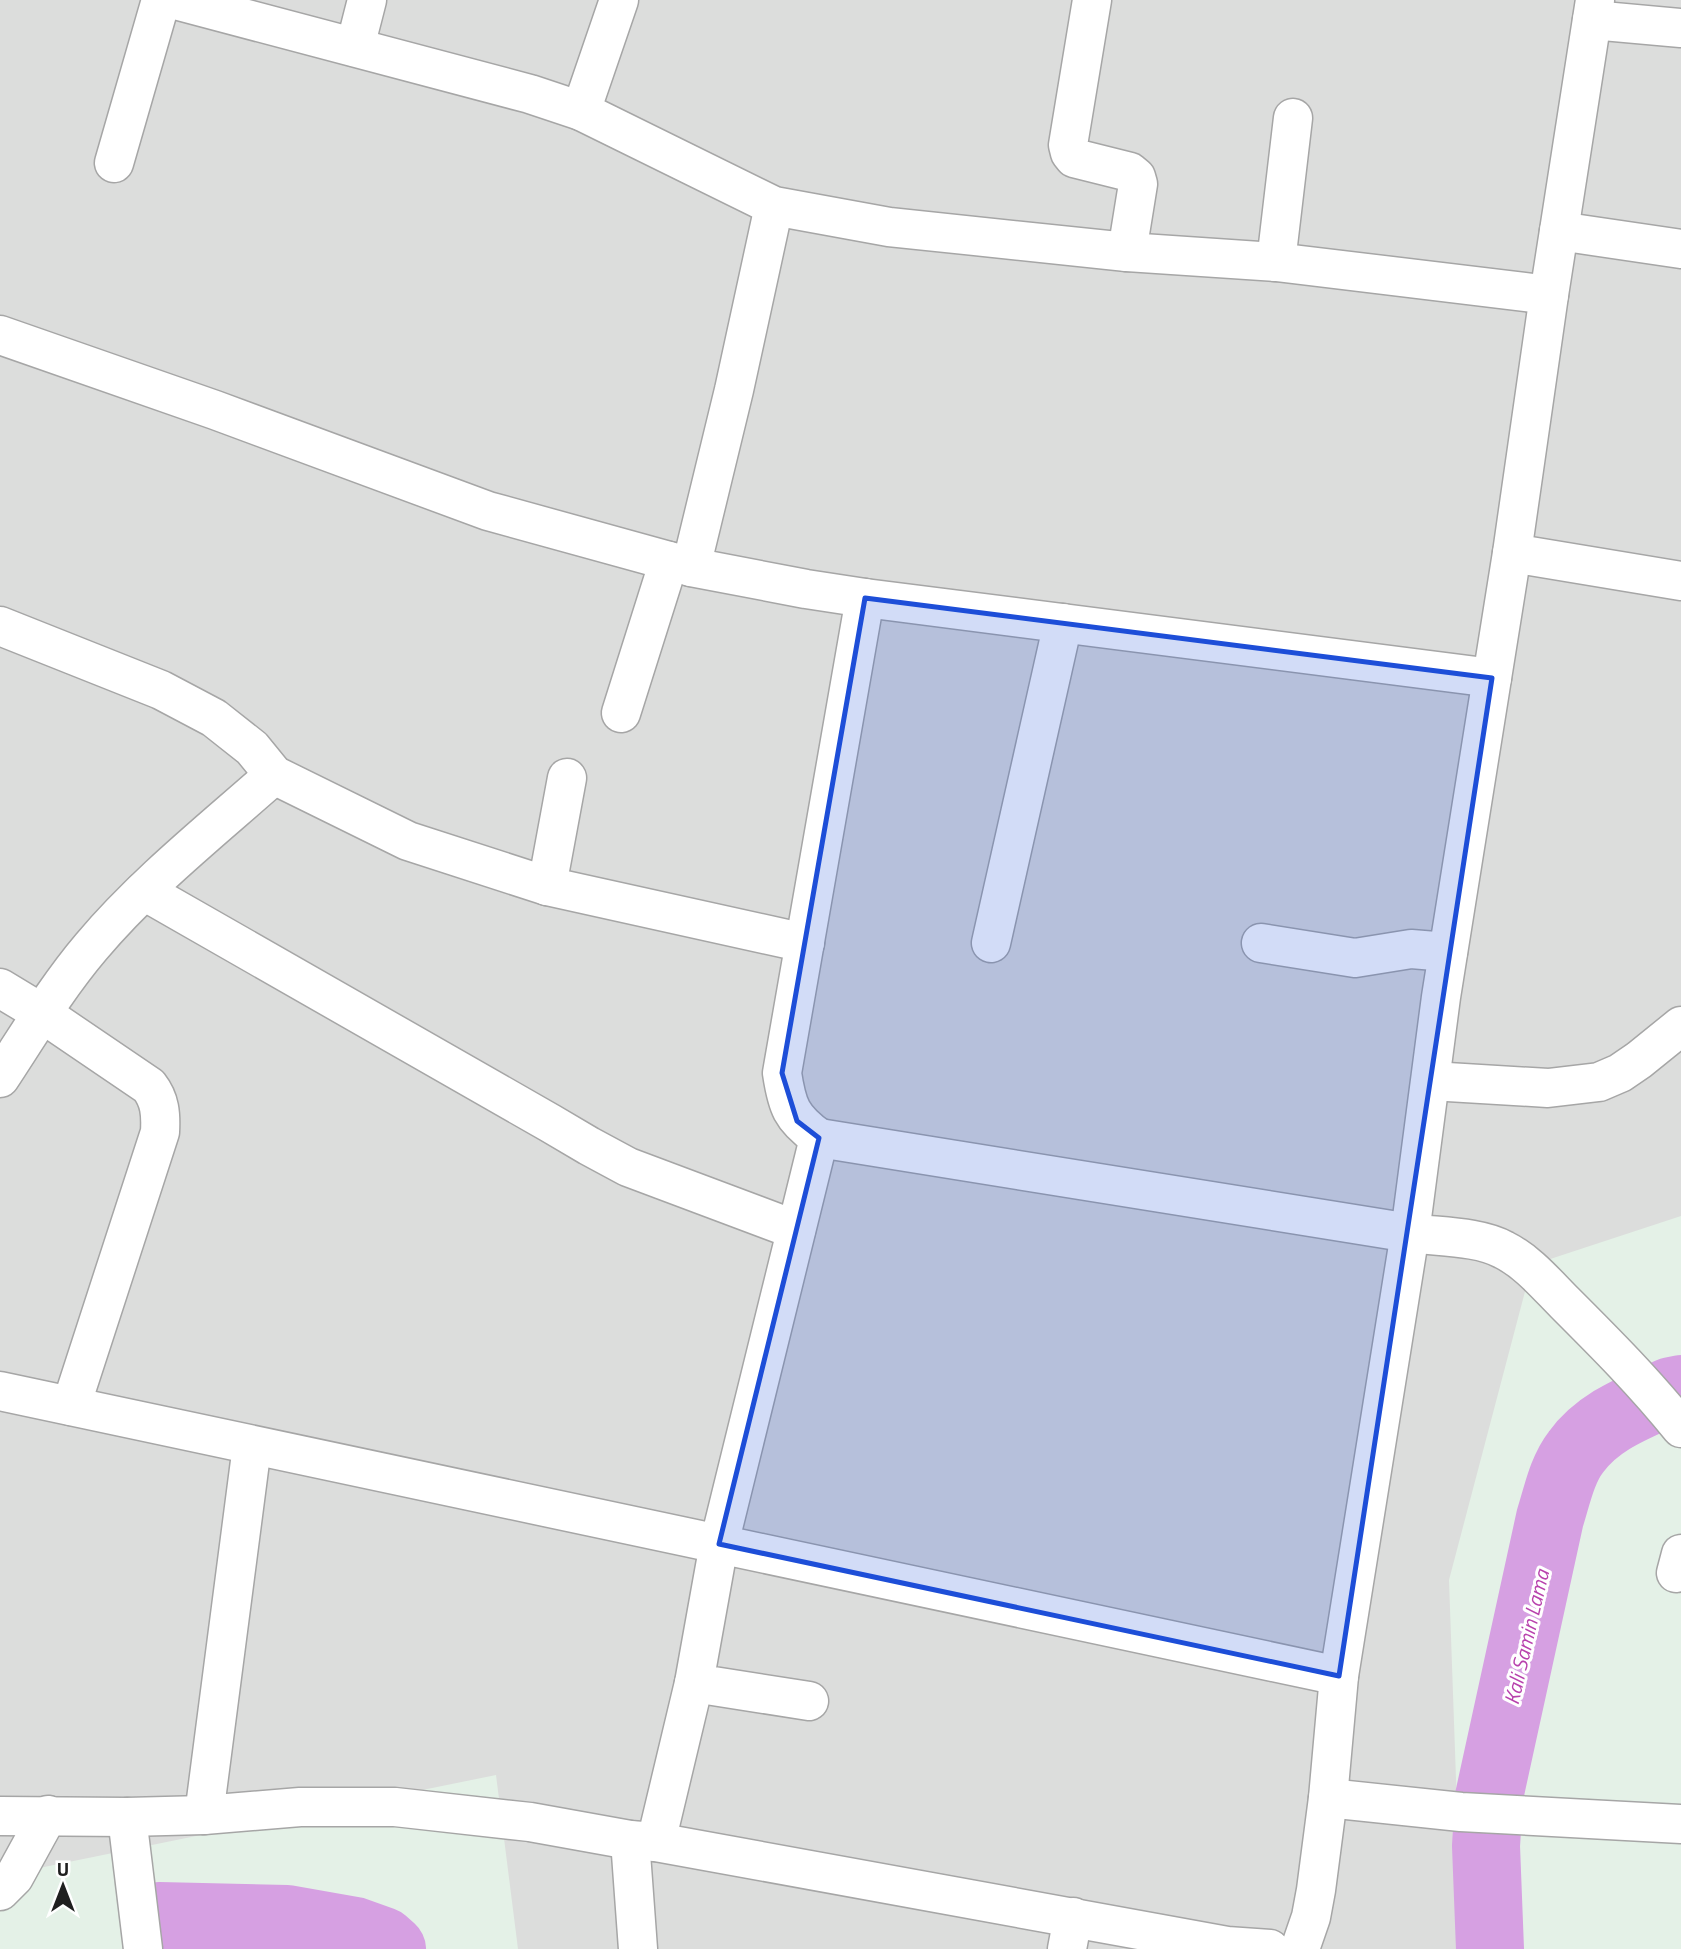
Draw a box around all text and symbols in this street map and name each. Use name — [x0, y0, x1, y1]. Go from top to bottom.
water label: Kali Samin Lama — [1495, 1565, 1557, 1708]
north arrow — [28, 1851, 98, 1921]
text: U — [57, 1854, 69, 1883]

